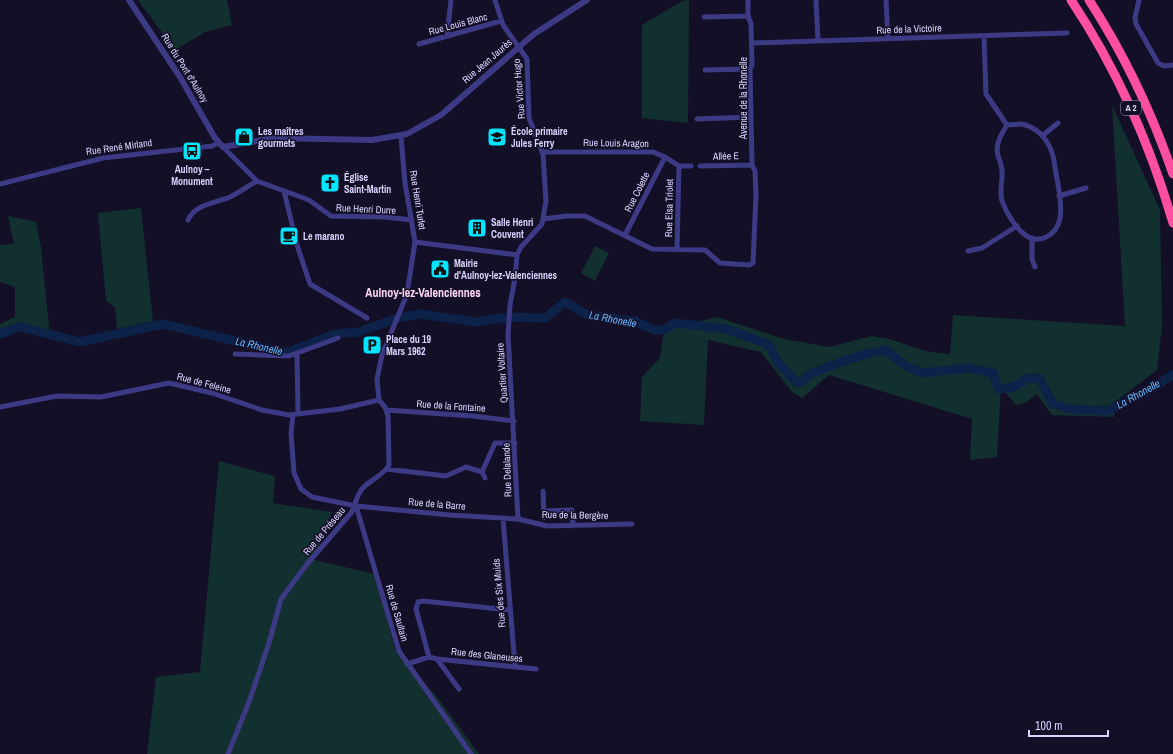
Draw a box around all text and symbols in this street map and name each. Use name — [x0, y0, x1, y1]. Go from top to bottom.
street label: Rue Louis Blanc — [427, 10, 489, 38]
street label: Rue de la Victoire — [876, 21, 942, 37]
street label: Rue du Pont d'Aulnoy — [159, 31, 212, 106]
street label: Rue Jean Jaurès — [459, 36, 515, 86]
street label: Avenue de la Rhonelle — [737, 56, 750, 140]
street label: Rue Victor Hugo — [510, 58, 528, 120]
road number: A 2 — [1121, 101, 1141, 115]
place label: Les maîtres gourmets — [258, 125, 304, 150]
place label: École primaire Jules Ferry — [511, 125, 568, 150]
shop icon: Les maîtres gourmets — [233, 126, 255, 148]
school or university icon: École primaire Jules Ferry — [486, 126, 508, 148]
street label: Rue René Mirland — [85, 136, 153, 158]
street label: Rue Louis Aragon — [583, 136, 649, 150]
bus stop icon: Aulnoy – Monument — [181, 140, 203, 162]
street label: Allée E — [712, 149, 739, 163]
place label: Aulnoy – Monument — [171, 163, 213, 188]
street label: Rue Henri Turlet — [407, 169, 429, 231]
street label: Rue Colette — [621, 169, 653, 214]
place label: Église Saint-Martin — [344, 171, 391, 196]
church icon: Église Saint-Martin — [319, 172, 341, 194]
street label: Rue Elsa Triolet — [662, 178, 676, 237]
street label: Rue Henri Durre — [336, 201, 397, 217]
place label: Salle Henri Couvent — [491, 216, 533, 241]
building icon: Salle Henri Couvent — [466, 217, 488, 239]
cafe icon: Le marano — [278, 225, 300, 247]
place label: Le marano — [303, 230, 344, 243]
place label: Mairie d'Aulnoy-lez-Valenciennes — [454, 257, 558, 282]
public building icon: Mairie d'Aulnoy-lez-Valenciennes — [429, 258, 451, 280]
district label: Aulnoy-lez-Valenciennes — [365, 285, 481, 301]
water label: La Rhonelle — [588, 308, 638, 330]
place label: Place du 19 Mars 1962 — [386, 333, 432, 358]
water label: La Rhonelle — [234, 334, 284, 358]
parking icon: Place du 19 Mars 1962 — [361, 334, 383, 356]
street label: Quartier Voltaire — [493, 342, 511, 403]
street label: Rue de Feleine — [175, 370, 233, 397]
water label: La Rhonelle — [1114, 376, 1162, 412]
street label: Rue de la Fontaine — [416, 397, 486, 415]
street label: Rue Delalande — [500, 442, 514, 497]
street label: Rue de la Barre — [408, 495, 467, 513]
street label: Rue de Préseau — [300, 504, 348, 558]
street label: Rue de la Bergère — [542, 508, 609, 522]
street label: Rue des Six Muids — [490, 558, 508, 628]
street label: Rue de Saultain — [383, 583, 411, 643]
street label: Rue des Glaneuses — [451, 645, 523, 665]
scale bar — [1029, 712, 1108, 738]
text: 100 m — [1035, 718, 1062, 734]

